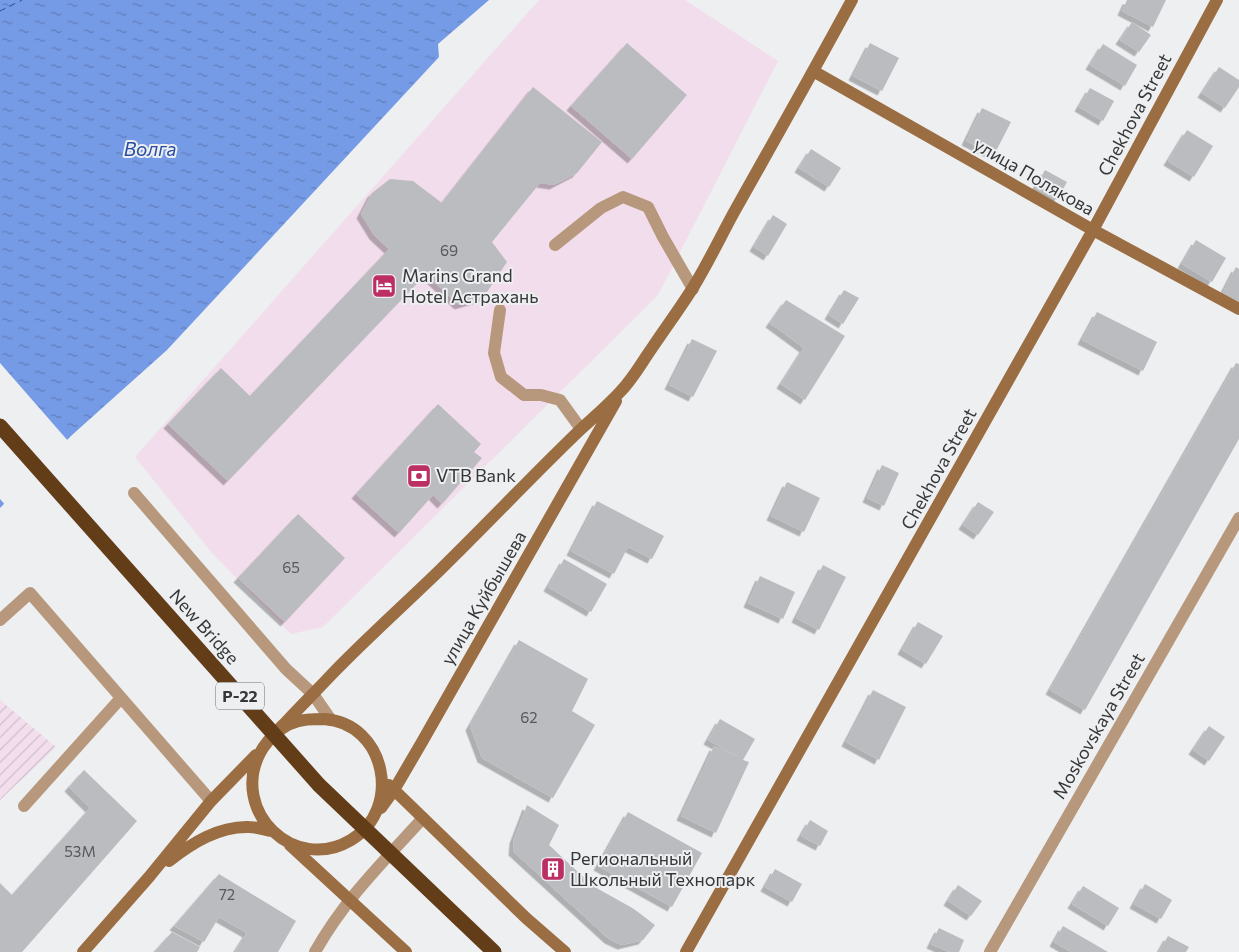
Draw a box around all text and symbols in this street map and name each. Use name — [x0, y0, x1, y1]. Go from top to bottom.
street label: Chekhova Street — [1093, 50, 1176, 179]
street label: улица Полякова — [970, 133, 1099, 220]
water label: Волга — [124, 137, 176, 160]
house number: 69 — [440, 241, 458, 259]
place label: Marins Grand Hotel Астрахань — [402, 264, 539, 307]
hotel icon: Marins Grand Hotel Астрахань — [371, 273, 397, 299]
street label: Chekhova Street — [896, 404, 981, 533]
bank icon: VTB Bank — [406, 463, 432, 489]
place label: VTB Bank — [436, 464, 516, 486]
street label: улица Куйбышева — [436, 527, 530, 668]
house number: 65 — [282, 558, 300, 576]
street label: New Bridge — [165, 584, 244, 668]
street label: Moskovskaya Street — [1047, 649, 1149, 802]
road number: Р-22 — [216, 682, 264, 709]
house number: 62 — [520, 708, 538, 726]
house number: 53М — [64, 842, 96, 860]
place label: Региональный Школьный Технопарк — [570, 847, 756, 890]
building icon: Региональный Школьный Технопарк — [540, 856, 566, 882]
house number: 72 — [219, 885, 235, 903]

